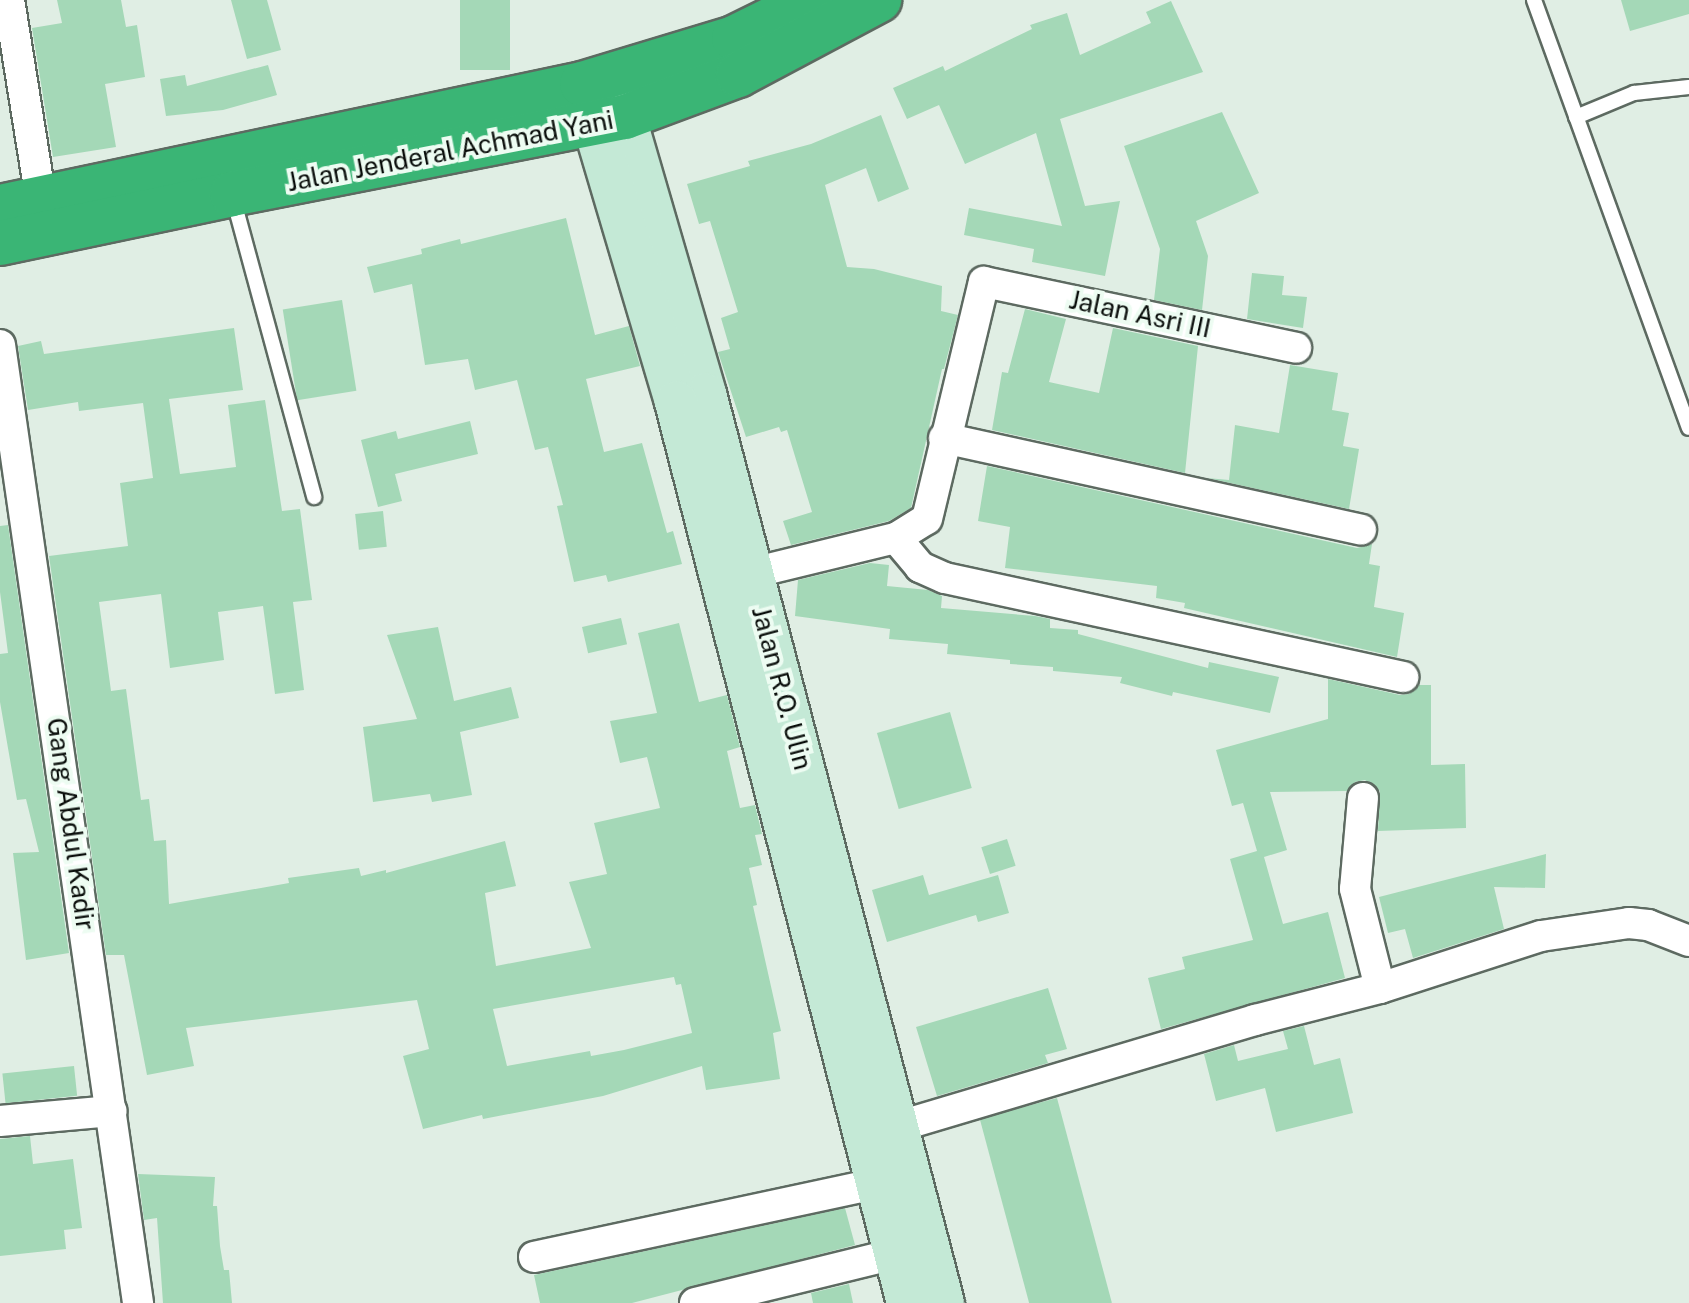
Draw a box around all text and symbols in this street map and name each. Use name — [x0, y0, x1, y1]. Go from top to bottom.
street label: Jalan Jenderal Achmad Yani — [284, 104, 616, 198]
street label: Jalan Asri III — [1066, 284, 1214, 344]
street label: Jalan R.O. Ulin — [745, 603, 819, 773]
street label: Gang Abdul Kadir — [41, 716, 101, 932]

